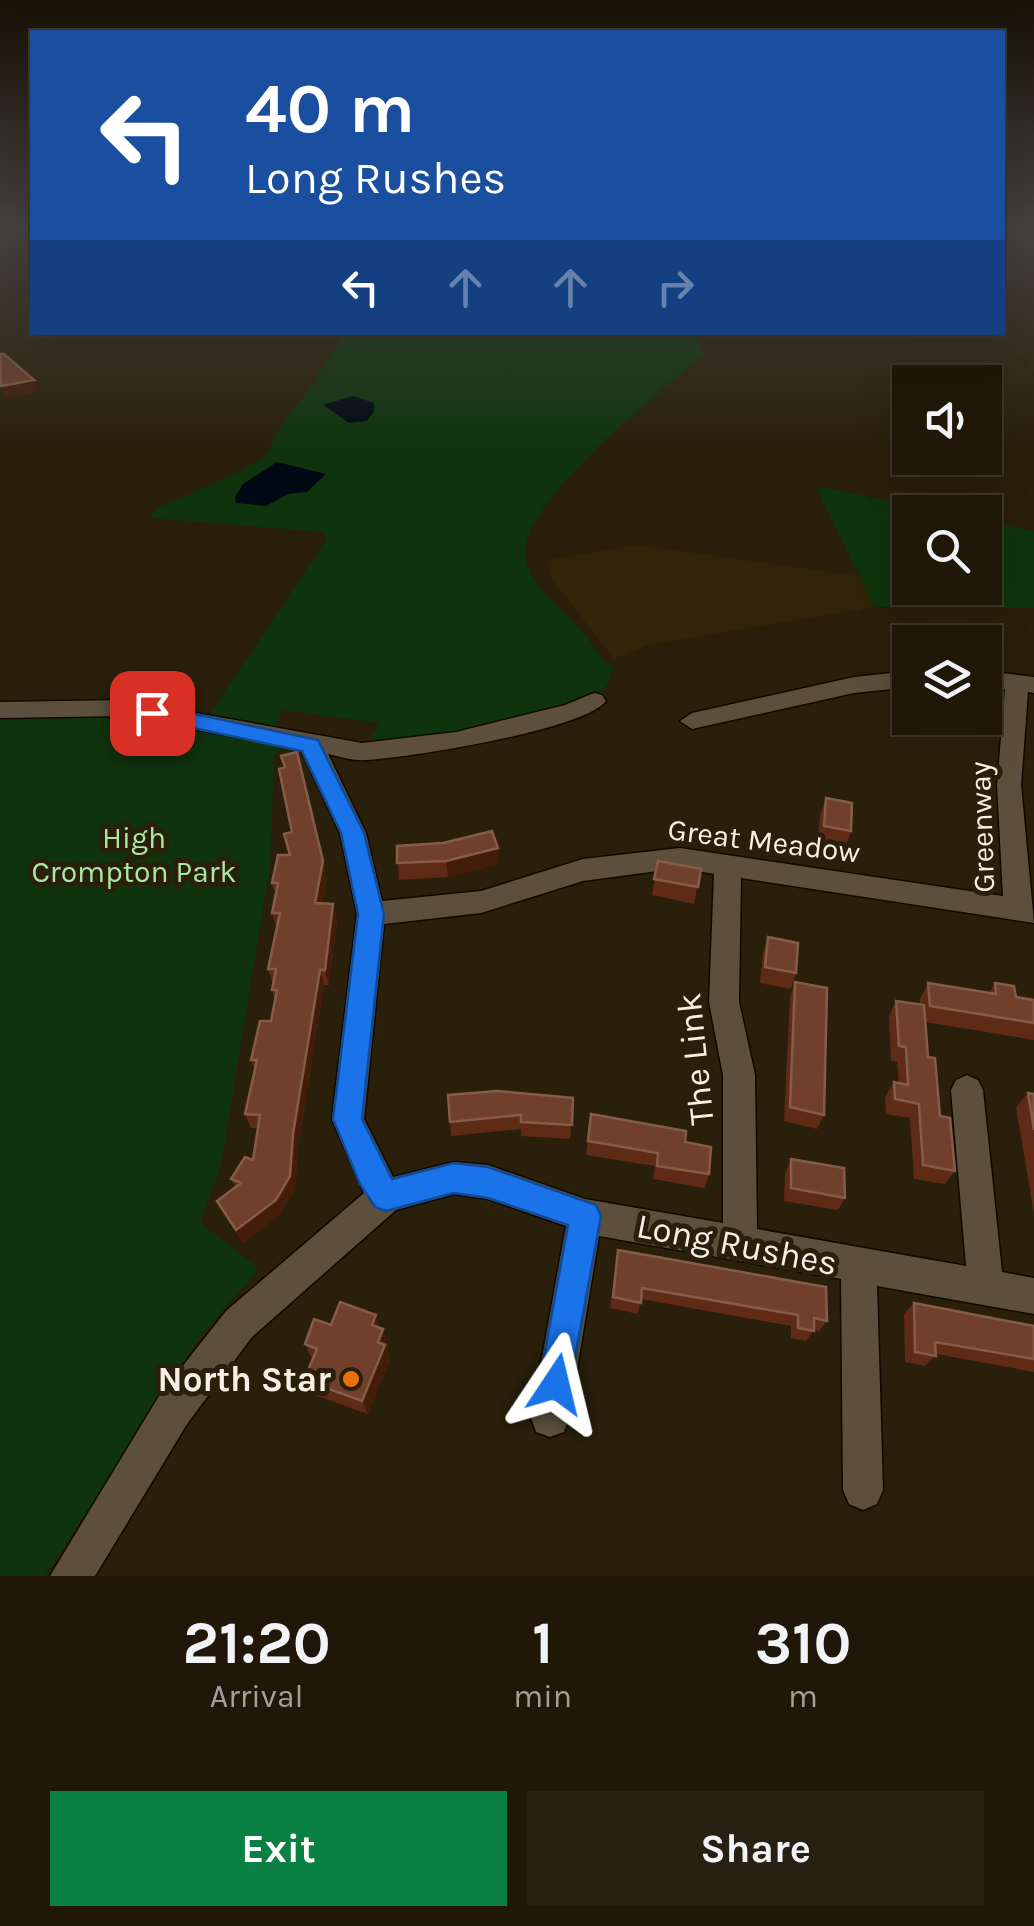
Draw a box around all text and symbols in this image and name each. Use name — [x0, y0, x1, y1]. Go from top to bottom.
text: 40 m — [245, 68, 415, 150]
icon: left — [80, 70, 210, 200]
text: Long Rushes — [245, 152, 506, 204]
icon: left — [333, 260, 388, 315]
icon: ahead — [438, 260, 493, 315]
icon: ahead — [543, 260, 598, 315]
icon: right — [648, 260, 703, 315]
map controls — [892, 365, 1002, 735]
button: sound — [892, 365, 1002, 475]
button: search — [892, 495, 1002, 605]
button: layers — [892, 625, 1002, 735]
pin — [110, 671, 195, 756]
icon: arrive — [125, 686, 180, 741]
street label: Greenway — [962, 761, 1002, 893]
street label: Great Meadow — [666, 811, 863, 871]
park label: High Crompton Park — [31, 820, 237, 890]
street label: The Link — [668, 991, 723, 1127]
street label: Long Rushes — [633, 1205, 841, 1284]
position arrow — [504, 1332, 608, 1436]
place label: North Star — [158, 1359, 331, 1400]
marker: North Star — [340, 1368, 362, 1390]
text: 21:20 — [183, 1608, 331, 1678]
text: 1 — [532, 1608, 553, 1678]
text: 310 — [755, 1608, 851, 1678]
text: Arrival — [210, 1678, 304, 1715]
text: min — [513, 1678, 572, 1715]
text: m — [788, 1678, 818, 1715]
button: Exit — [50, 1791, 507, 1906]
button: Share — [527, 1791, 984, 1906]

